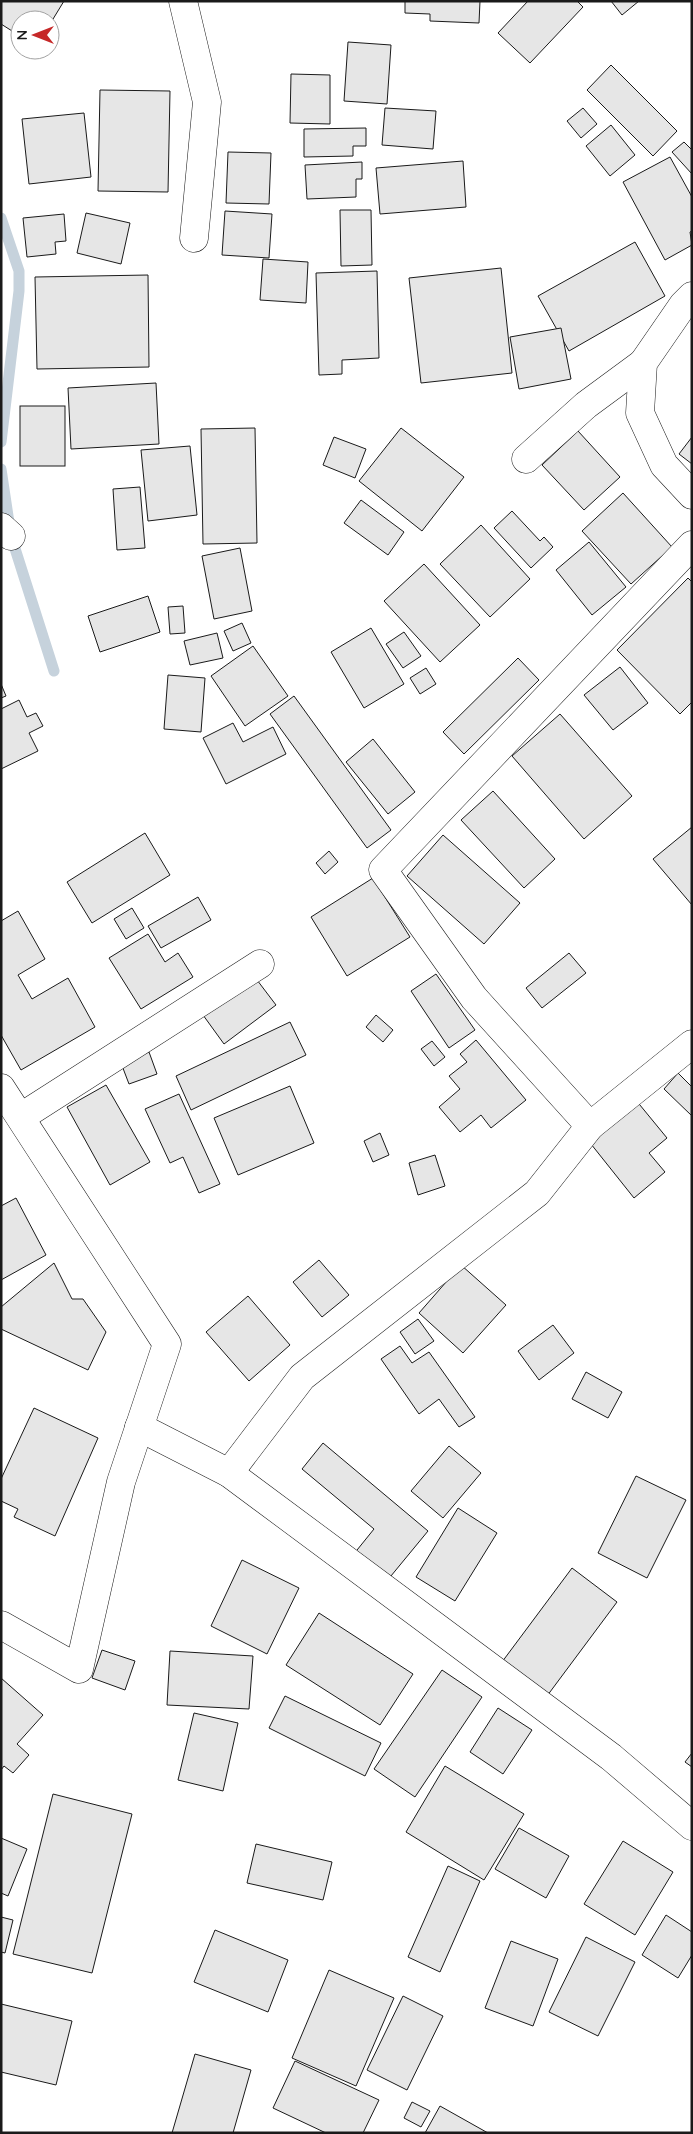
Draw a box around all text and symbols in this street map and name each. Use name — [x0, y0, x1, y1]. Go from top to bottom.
north arrow — [10, 10, 60, 60]
text: N — [13, 30, 31, 40]

